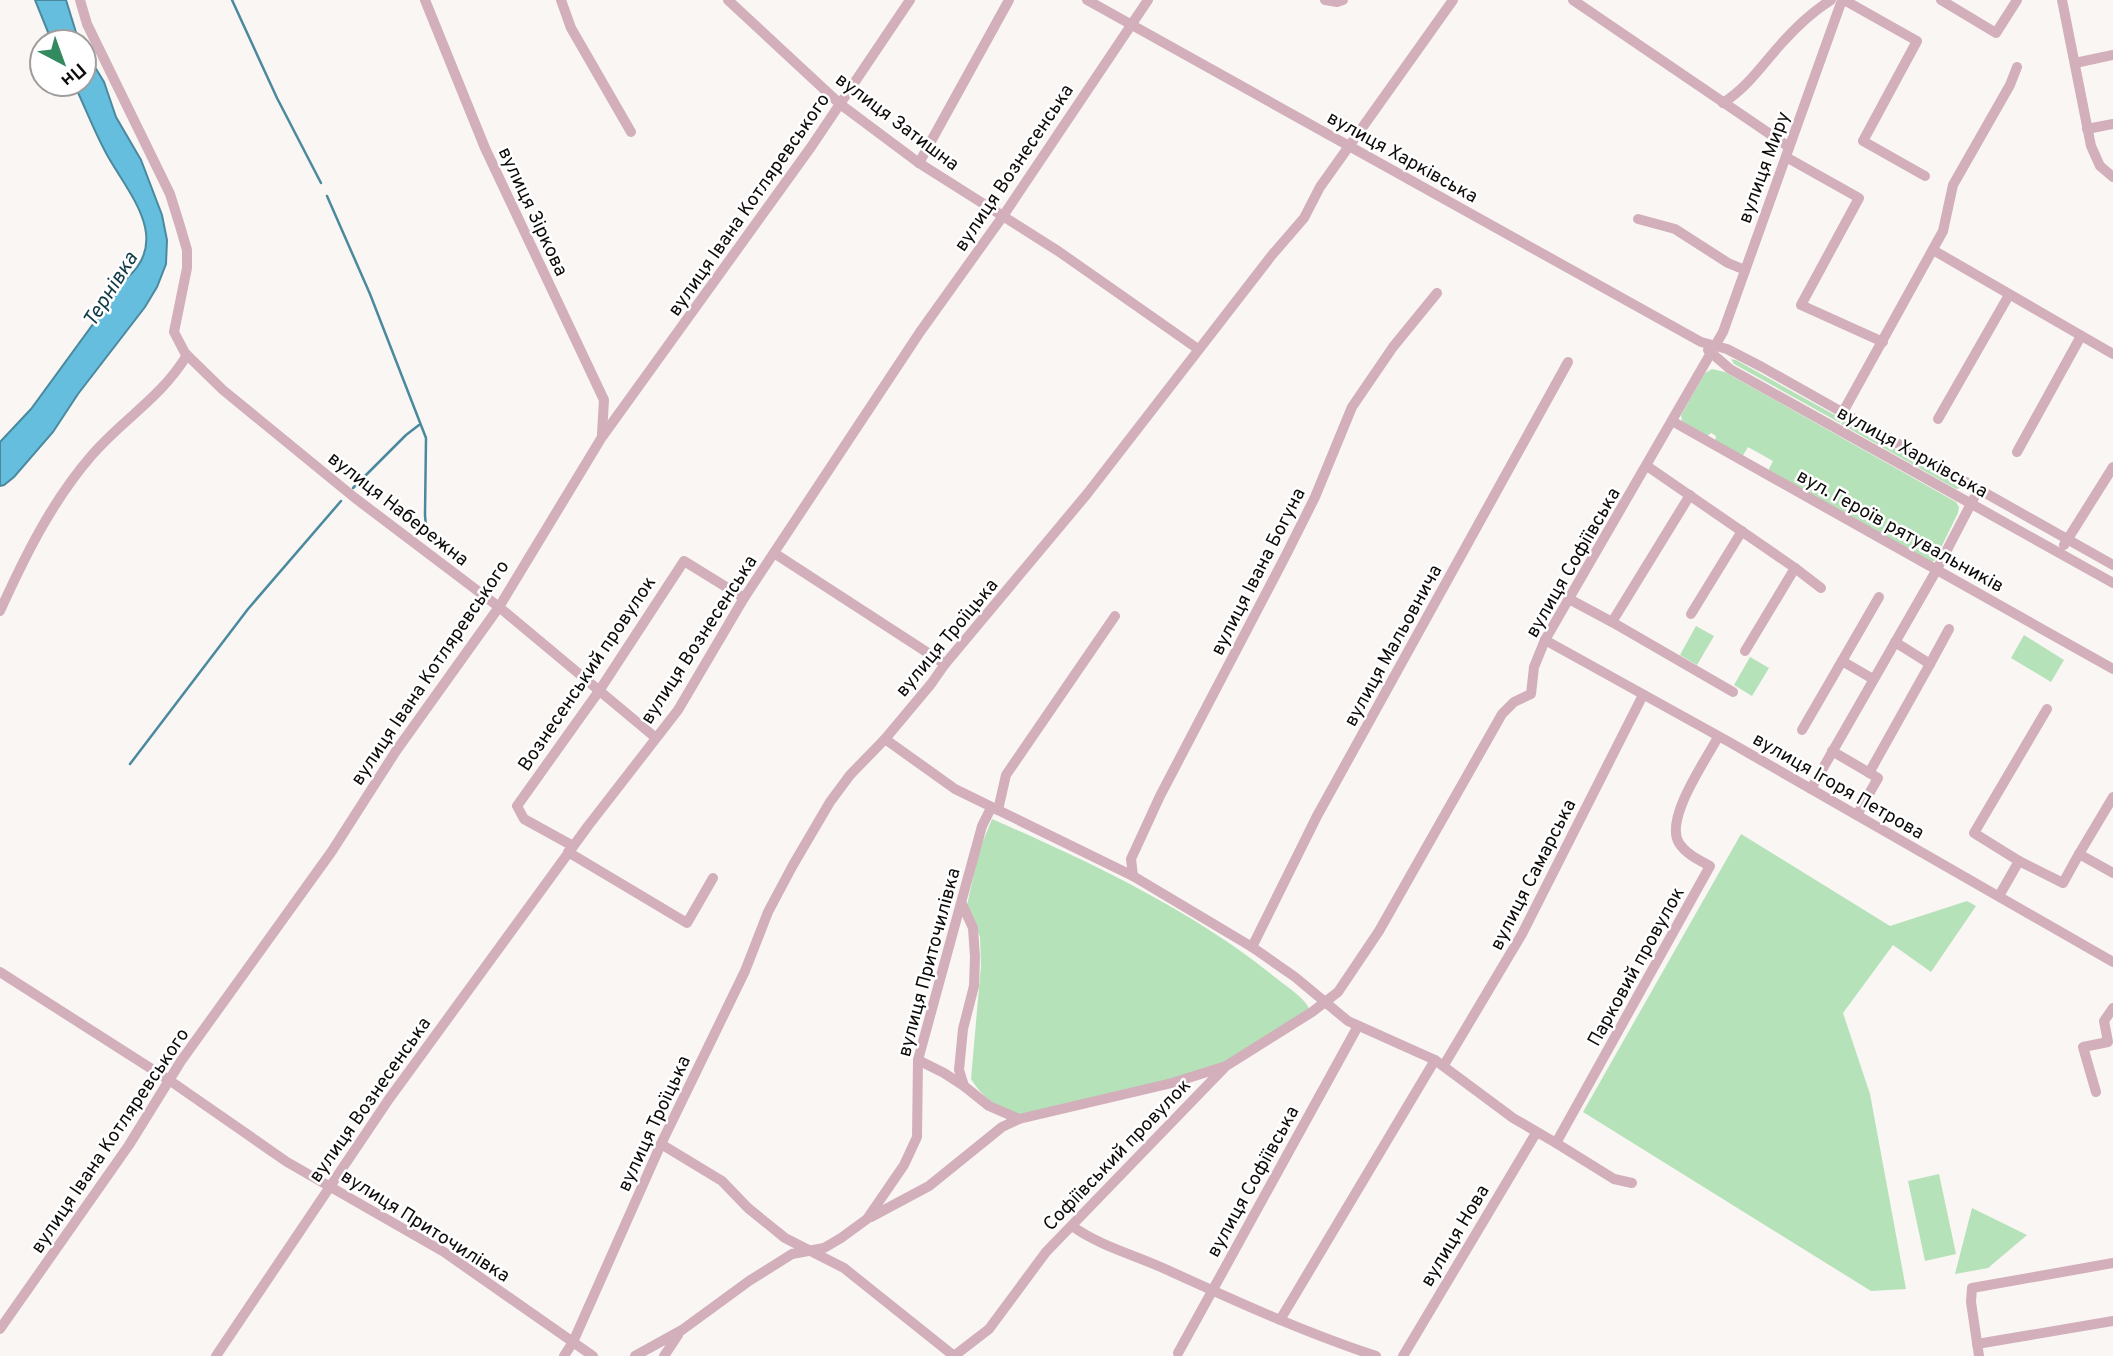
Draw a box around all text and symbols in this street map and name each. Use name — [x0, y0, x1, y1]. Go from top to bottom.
north arrow — [28, 28, 98, 98]
text: Пн — [55, 57, 90, 92]
street label: вулиця Затишна — [830, 68, 963, 177]
street label: вулиця Вознесенська — [950, 80, 1080, 256]
street label: вулиця Івана Котляревського — [663, 89, 836, 321]
street label: вулиця Харківська — [1322, 106, 1482, 209]
street label: вулиця Миру — [1734, 109, 1796, 227]
street label: вулиця Зіркова — [492, 144, 573, 280]
water label: Тернівка — [78, 247, 145, 332]
street label: вулиця Харківська — [1832, 401, 1992, 504]
street label: вулиця Набережна — [322, 447, 473, 572]
street label: вул. Героїв рятувальників — [1792, 465, 2008, 599]
street label: вулиця Івана Богуна — [1206, 484, 1311, 660]
street label: вулиця Софіївська — [1521, 484, 1626, 642]
street label: вулиця Вознесенська — [636, 551, 763, 729]
street label: вулиця Івана Котляревського — [346, 556, 515, 790]
street label: вулиця Мальовнича — [1339, 561, 1448, 731]
street label: Вознесенський провулок — [513, 572, 662, 776]
street label: вулиця Троїцька — [891, 574, 1004, 703]
street label: вулиця Ігоря Петрова — [1748, 728, 1928, 846]
street label: вулиця Самарська — [1485, 795, 1582, 955]
street label: вулиця Приточилівка — [893, 865, 967, 1060]
street label: Парковий провулок — [1583, 883, 1691, 1051]
street label: вулиця Вознесенська — [304, 1013, 437, 1188]
street label: вулиця Івана Котляревського — [26, 1024, 195, 1258]
street label: вулиця Троїцька — [613, 1052, 697, 1196]
street label: Софіївський провулок — [1038, 1074, 1197, 1237]
street label: вулиця Софіївська — [1202, 1102, 1305, 1262]
street label: вулиця Приточилівка — [336, 1165, 514, 1288]
street label: вулиця Нова — [1416, 1181, 1496, 1291]

